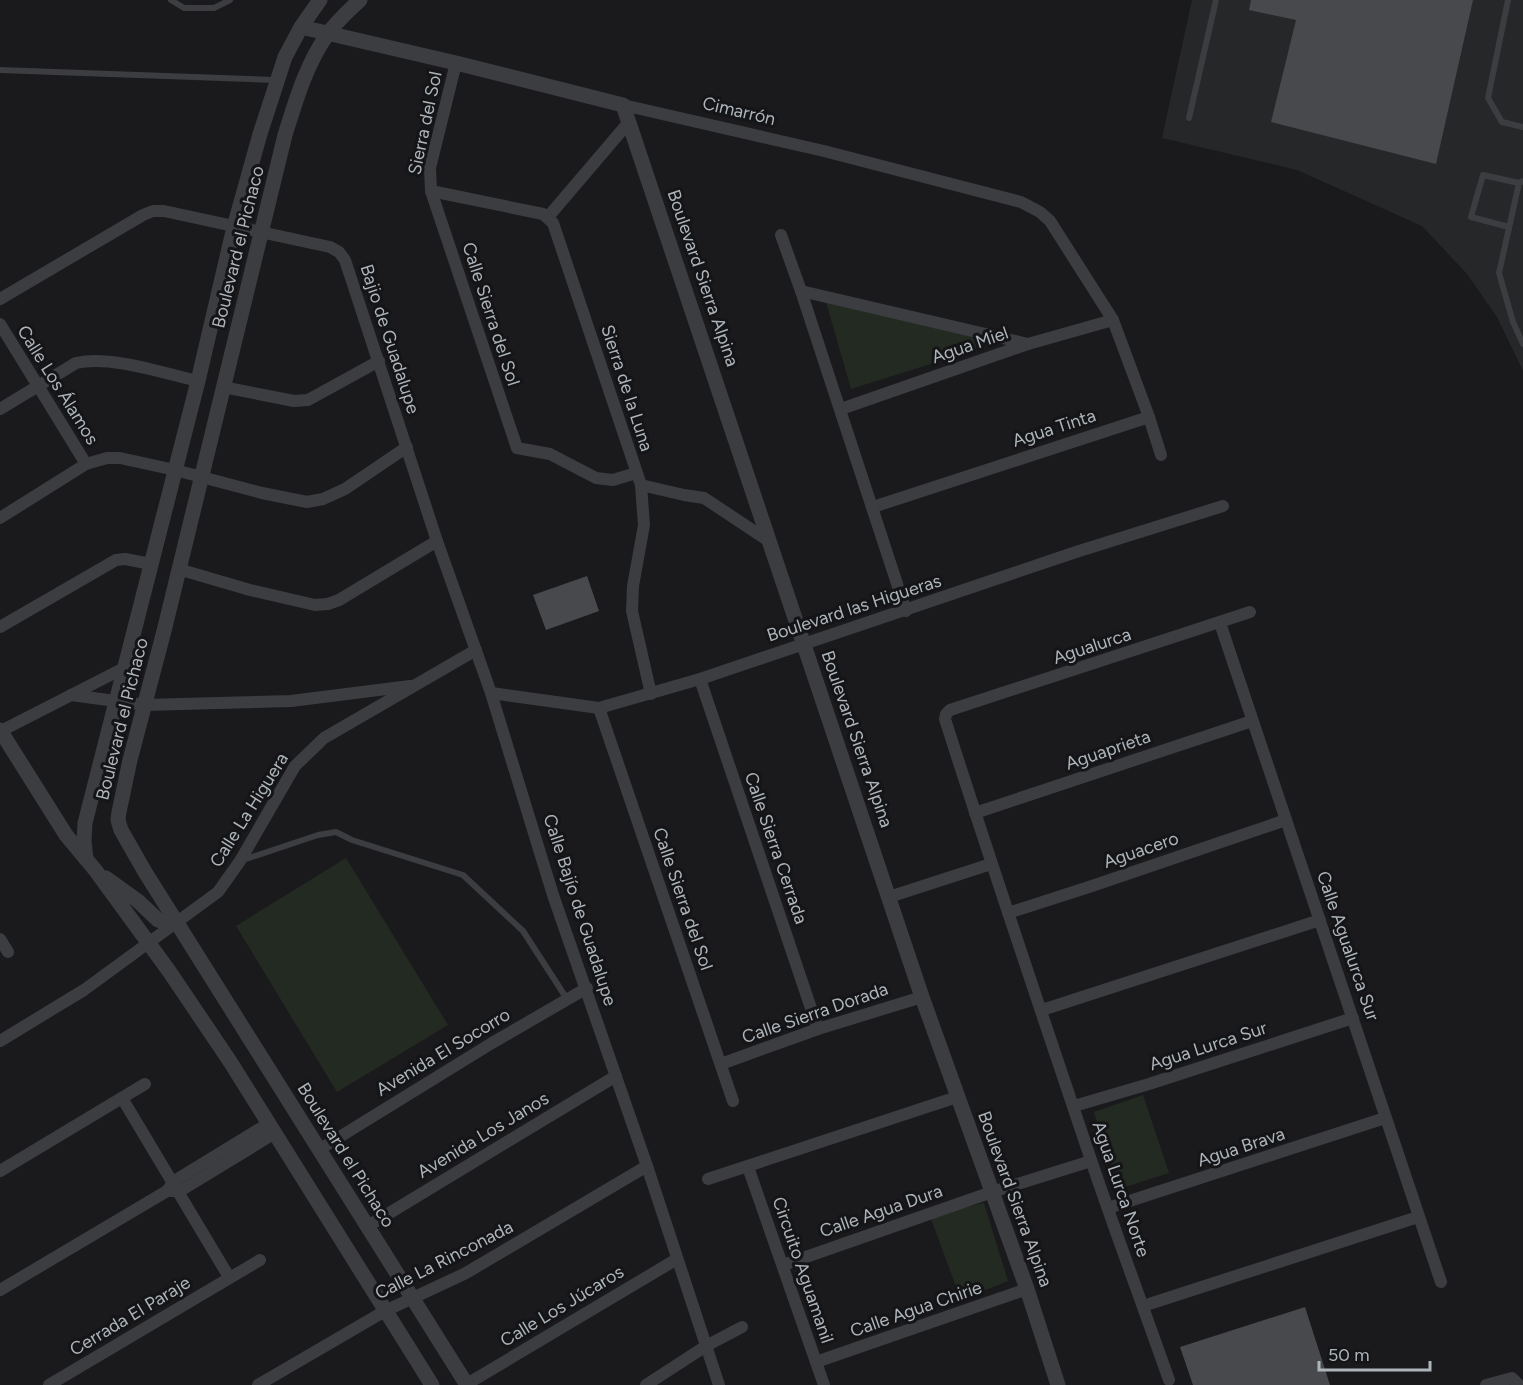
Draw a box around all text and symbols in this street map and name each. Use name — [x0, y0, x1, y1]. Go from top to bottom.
street label: Sierra del Sol — [403, 69, 447, 177]
street label: Cimarrón — [700, 92, 778, 130]
street label: Boulevard el Pichaco — [207, 164, 269, 330]
street label: Boulevard Sierra Alpina — [662, 187, 744, 369]
street label: Calle Sierra del Sol — [457, 240, 525, 388]
street label: Bajio de Guadalupe — [355, 261, 425, 417]
street label: Calle Los Álamos — [13, 321, 103, 449]
street label: Sierra de la Luna — [596, 322, 658, 454]
street label: Agua Miel — [929, 322, 1011, 368]
street label: Agua Tinta — [1010, 404, 1098, 452]
street label: Boulevard las Higueras — [764, 569, 944, 647]
street label: Agualurca — [1050, 623, 1134, 669]
street label: Boulevard el Pichaco — [91, 636, 153, 802]
street label: Boulevard Sierra Alpina — [816, 648, 898, 830]
street label: Aguaprieta — [1063, 725, 1153, 775]
street label: Calle La Higuera — [205, 749, 293, 871]
street label: Calle Sierra Cerrada — [740, 769, 812, 927]
street label: Calle Bajío de Guadalupe — [539, 811, 621, 1009]
street label: Calle Sierra del Sol — [648, 825, 718, 973]
street label: Aguacero — [1101, 827, 1181, 873]
street label: Calle Agualurca Sur — [1312, 868, 1384, 1024]
street label: Calle Sierra Dorada — [739, 978, 891, 1048]
street label: Avenida El Socorro — [372, 1003, 514, 1101]
street label: Agua Lurca Sur — [1146, 1017, 1270, 1075]
street label: Boulevard el Pichaco — [293, 1079, 399, 1231]
street label: Avenida Los Janos — [413, 1087, 553, 1183]
street label: Boulevard Sierra Alpina — [973, 1108, 1057, 1290]
street label: Agua Lurca Norte — [1087, 1118, 1155, 1260]
street label: Agua Brava — [1194, 1123, 1288, 1171]
street label: Calle Agua Dura — [817, 1180, 945, 1242]
street label: Circuito Aguamanil — [768, 1194, 838, 1346]
street label: Calle La Rinconada — [371, 1216, 517, 1304]
street label: Calle Los Júcaros — [496, 1260, 628, 1352]
street label: Cerrada El Paraje — [66, 1271, 194, 1361]
street label: Calle Agua Chirie — [847, 1276, 985, 1342]
scale bar — [1319, 1334, 1430, 1372]
text: 50 m — [1328, 1344, 1370, 1366]

